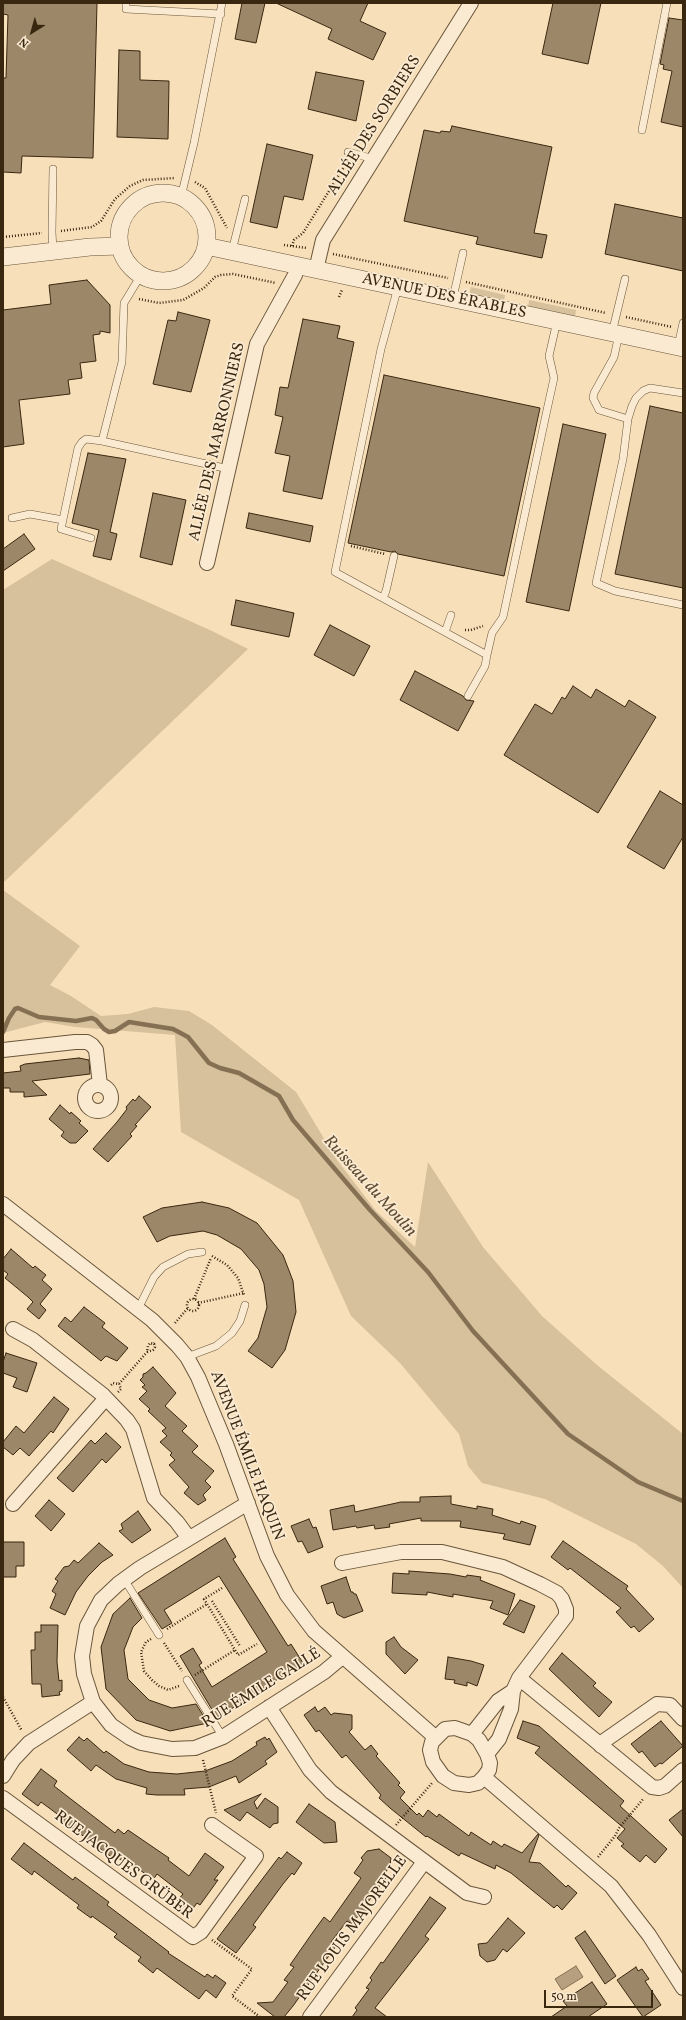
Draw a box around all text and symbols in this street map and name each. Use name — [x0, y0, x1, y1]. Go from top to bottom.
north arrow — [12, 12, 52, 52]
text: N — [17, 34, 32, 50]
street label: ALLÉE DES SORBIERS — [324, 52, 426, 200]
street label: AVENUE DES ÉRABLES — [360, 270, 528, 324]
street label: ALLÉE DES MARRONNIERS — [186, 341, 250, 543]
water label: Ruisseau du Moulin — [318, 1132, 420, 1242]
street label: AVENUE ÉMILE HAQUIN — [205, 1369, 287, 1543]
street label: RUE ÉMILE GALLÉ — [199, 1645, 325, 1733]
street label: RUE JACQUES GRÜBER — [50, 1807, 196, 1925]
street label: RUE LOUIS MAJORELLE — [294, 1853, 412, 2005]
scale bar — [546, 1982, 655, 2008]
text: 50 m — [551, 1989, 577, 2005]

